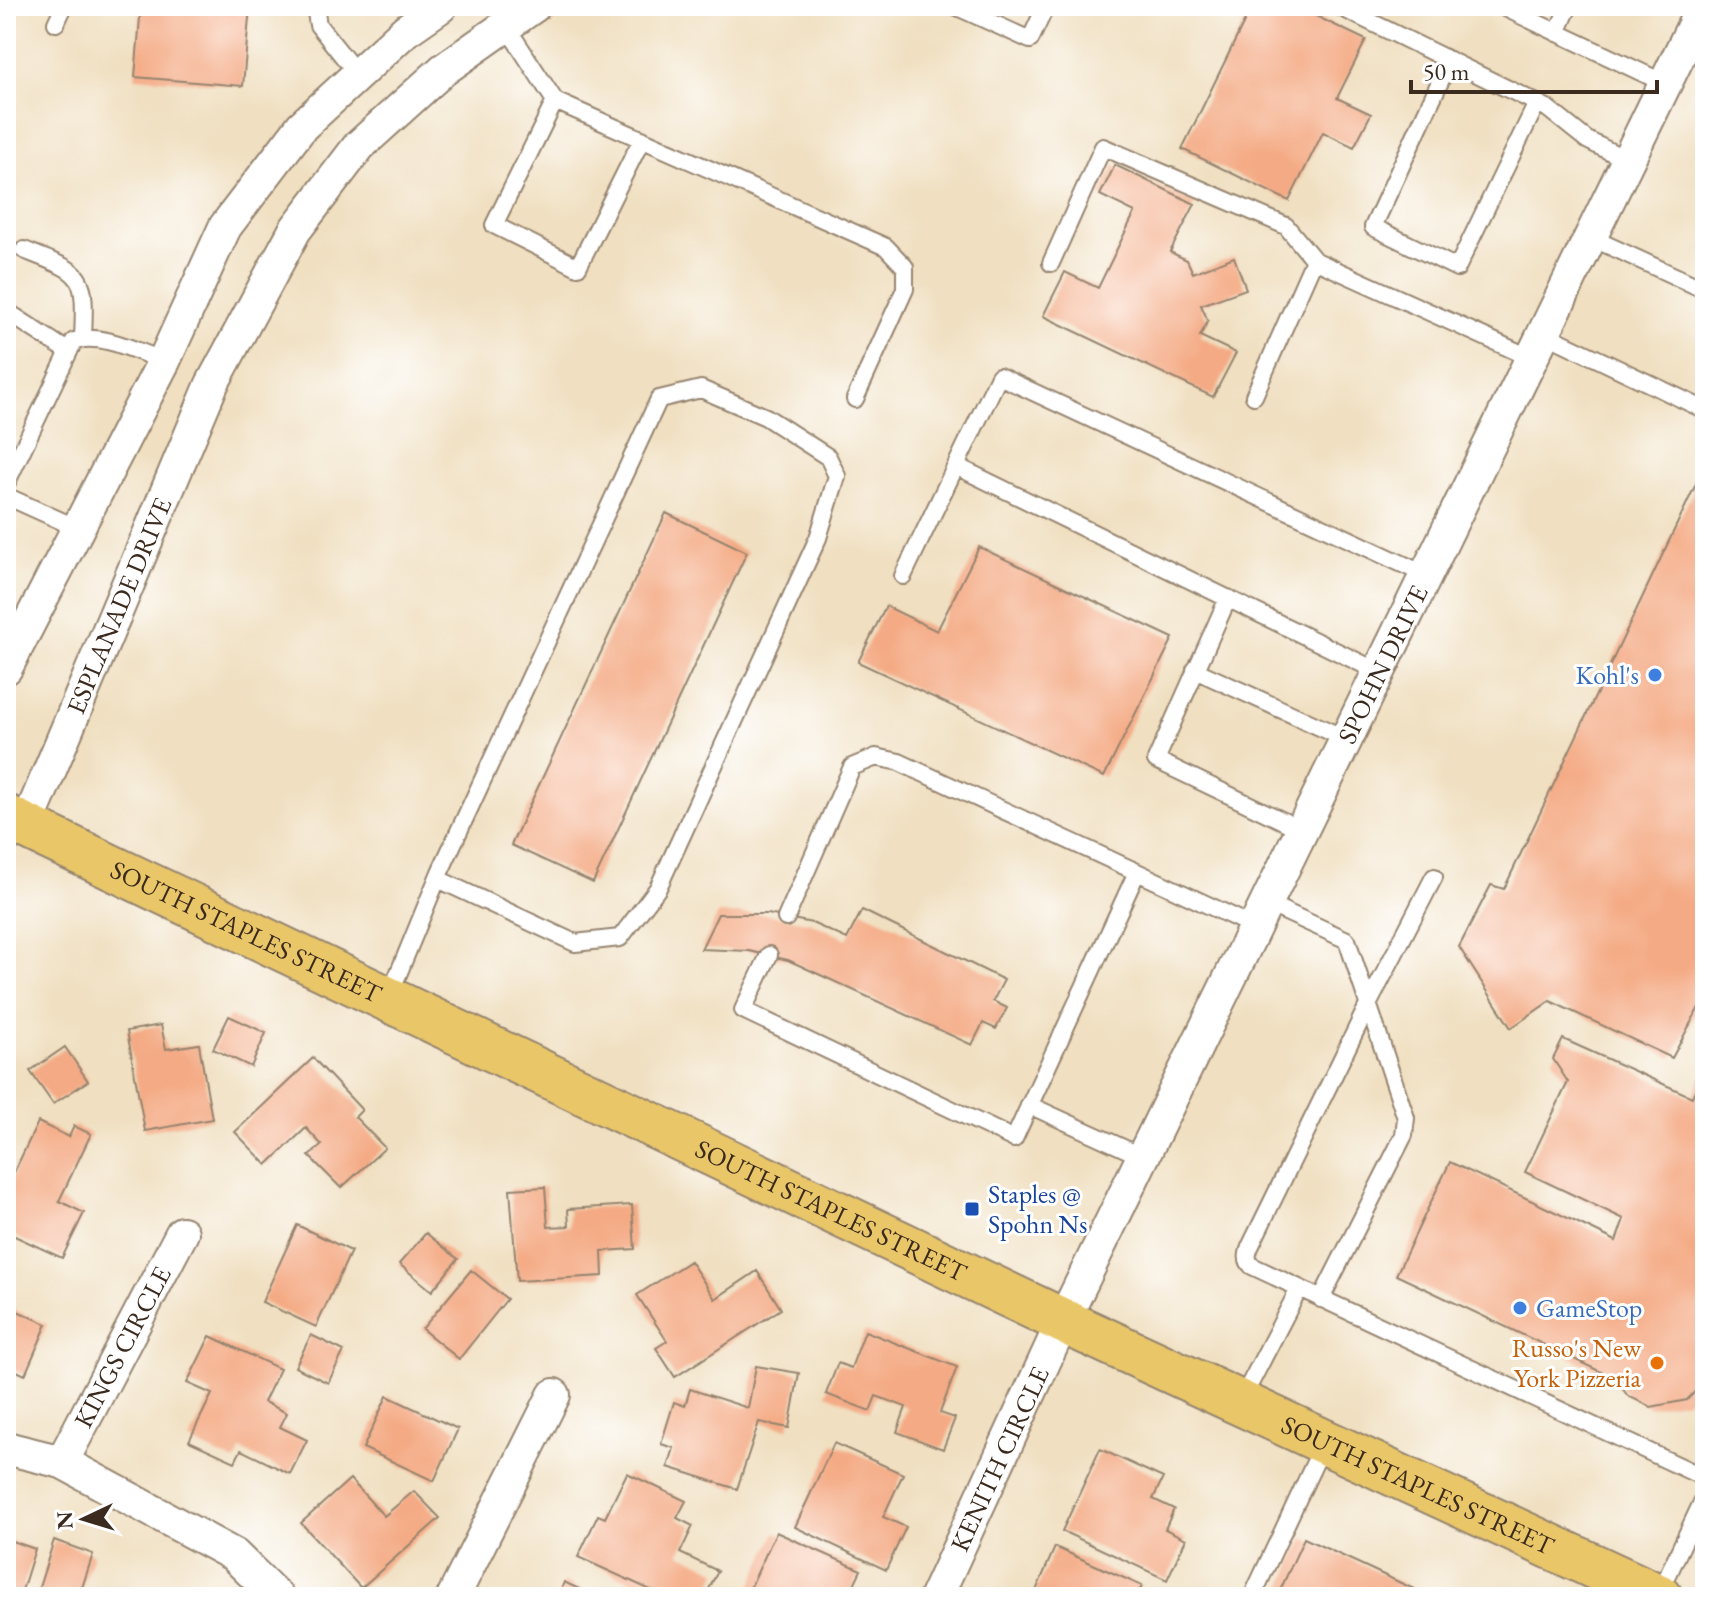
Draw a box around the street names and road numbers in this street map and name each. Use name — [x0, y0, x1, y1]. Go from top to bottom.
street label: ESPLANADE DRIVE — [58, 492, 180, 719]
street label: SPOHN DRIVE — [1330, 579, 1436, 749]
street label: SOUTH STAPLES STREET — [105, 852, 388, 1011]
street label: SOUTH STAPLES STREET — [690, 1131, 973, 1290]
street label: KINGS CIRCLE — [66, 1260, 179, 1433]
street label: KENITH CIRCLE — [942, 1361, 1057, 1557]
street label: SOUTH STAPLES STREET — [1276, 1407, 1560, 1563]

